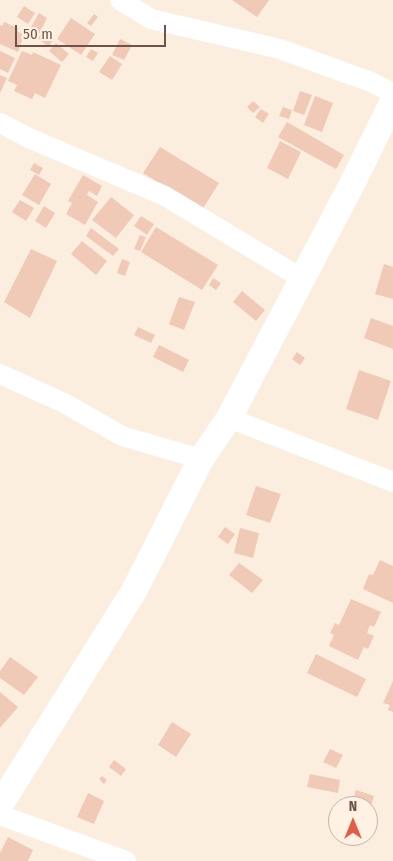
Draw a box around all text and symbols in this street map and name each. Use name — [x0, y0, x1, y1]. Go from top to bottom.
scale bar — [18, 15, 169, 47]
text: 50 m — [23, 25, 53, 43]
north arrow — [328, 796, 378, 846]
text: N — [349, 798, 357, 815]

